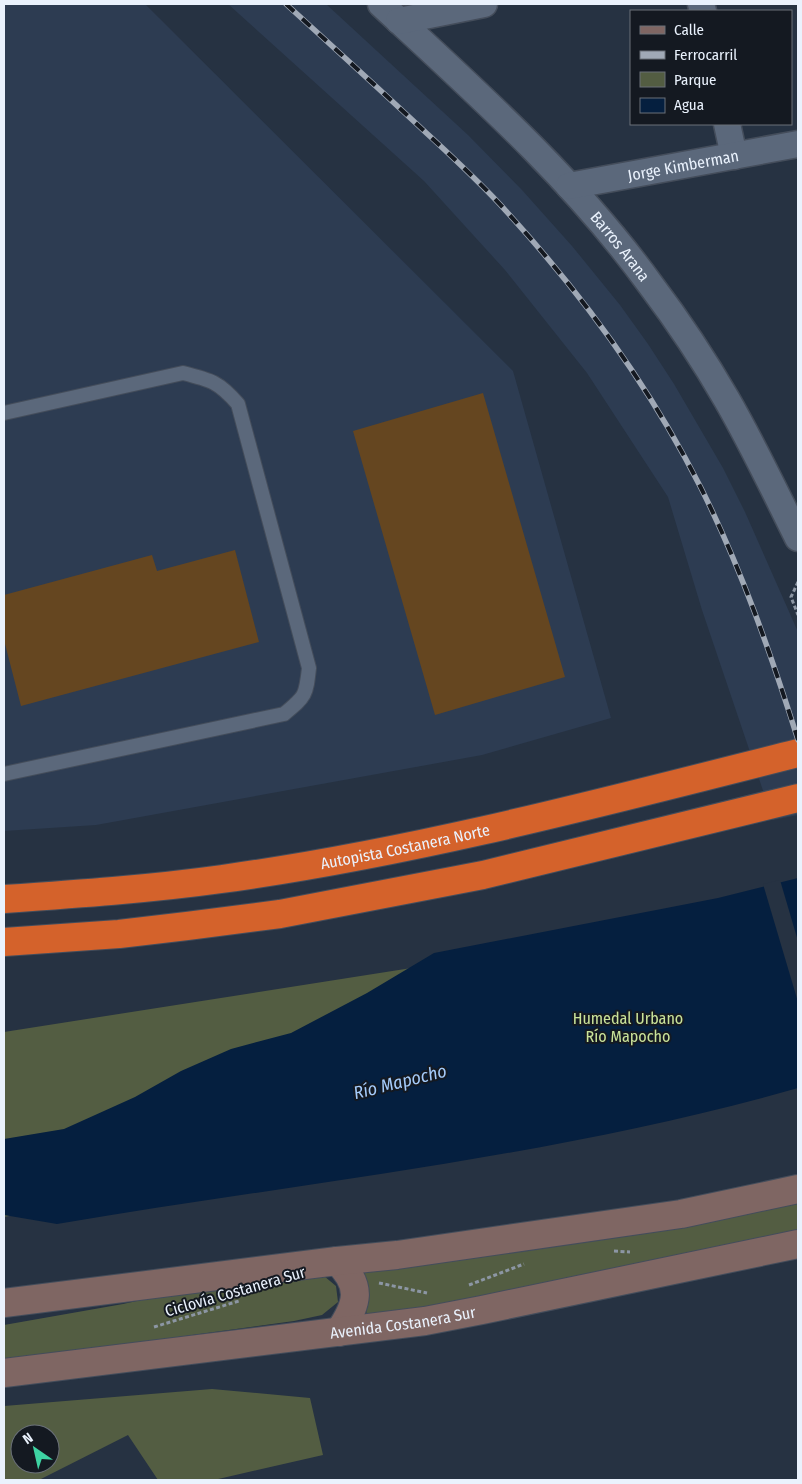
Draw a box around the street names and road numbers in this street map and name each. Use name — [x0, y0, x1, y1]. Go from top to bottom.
street label: Jorge Kimberman — [626, 146, 740, 185]
street label: Barros Arana — [586, 208, 654, 285]
street label: Autopista Costanera Norte — [319, 820, 492, 873]
street label: Ciclovía Costanera Sur — [163, 1262, 308, 1321]
street label: Avenida Costanera Sur — [329, 1302, 478, 1343]

